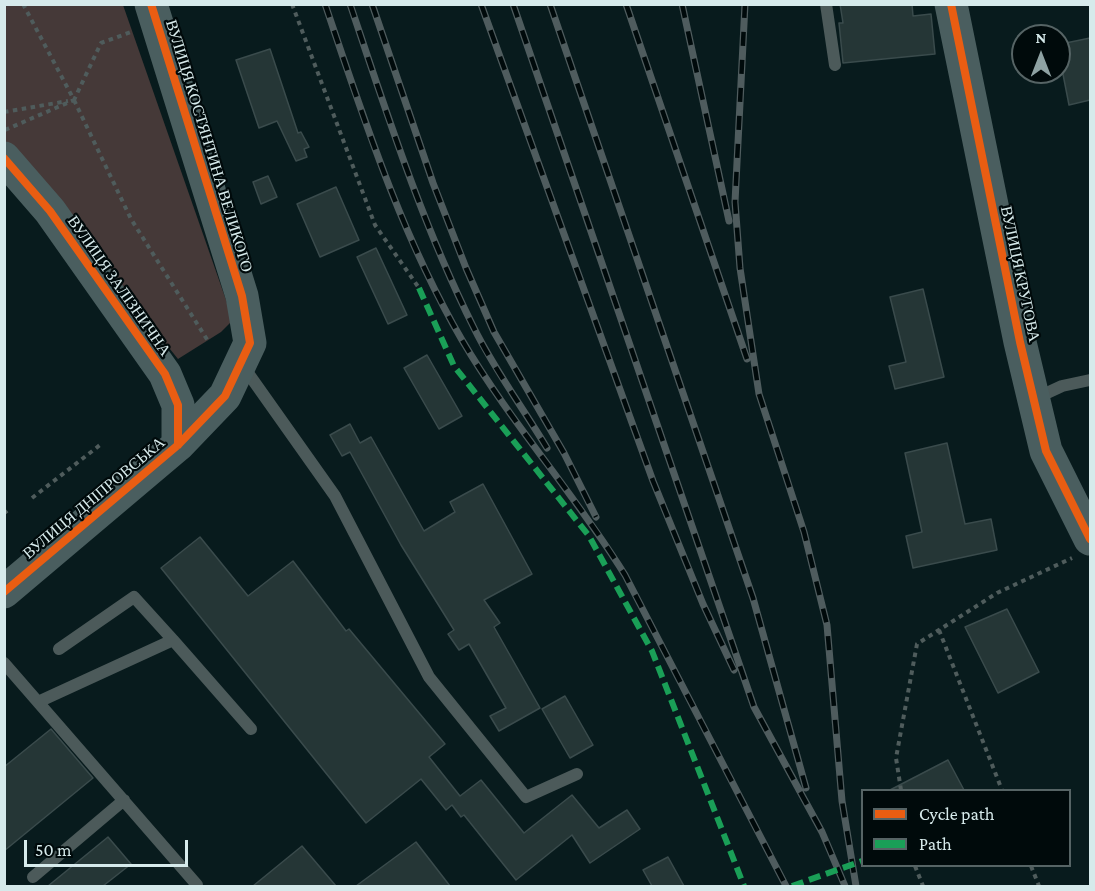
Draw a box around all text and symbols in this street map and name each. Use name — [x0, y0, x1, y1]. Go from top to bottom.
street label: ВУЛИЦЯ КОСТЯНТИНА ВЕЛИКОГО — [161, 17, 257, 275]
north arrow — [1011, 24, 1071, 84]
text: N — [1036, 29, 1046, 46]
street label: ВУЛИЦЯ КРУГОВА — [996, 204, 1044, 344]
street label: ВУЛИЦЯ ЗАЛІЗНИЧНА — [63, 212, 175, 360]
street label: ВУЛИЦЯ ДНІПРОВСЬКА — [19, 433, 169, 563]
legend — [861, 789, 1071, 867]
text: Cycle path — [919, 804, 994, 824]
scale bar — [27, 828, 190, 866]
text: Path — [919, 834, 952, 854]
text: 50 m — [35, 840, 72, 860]

